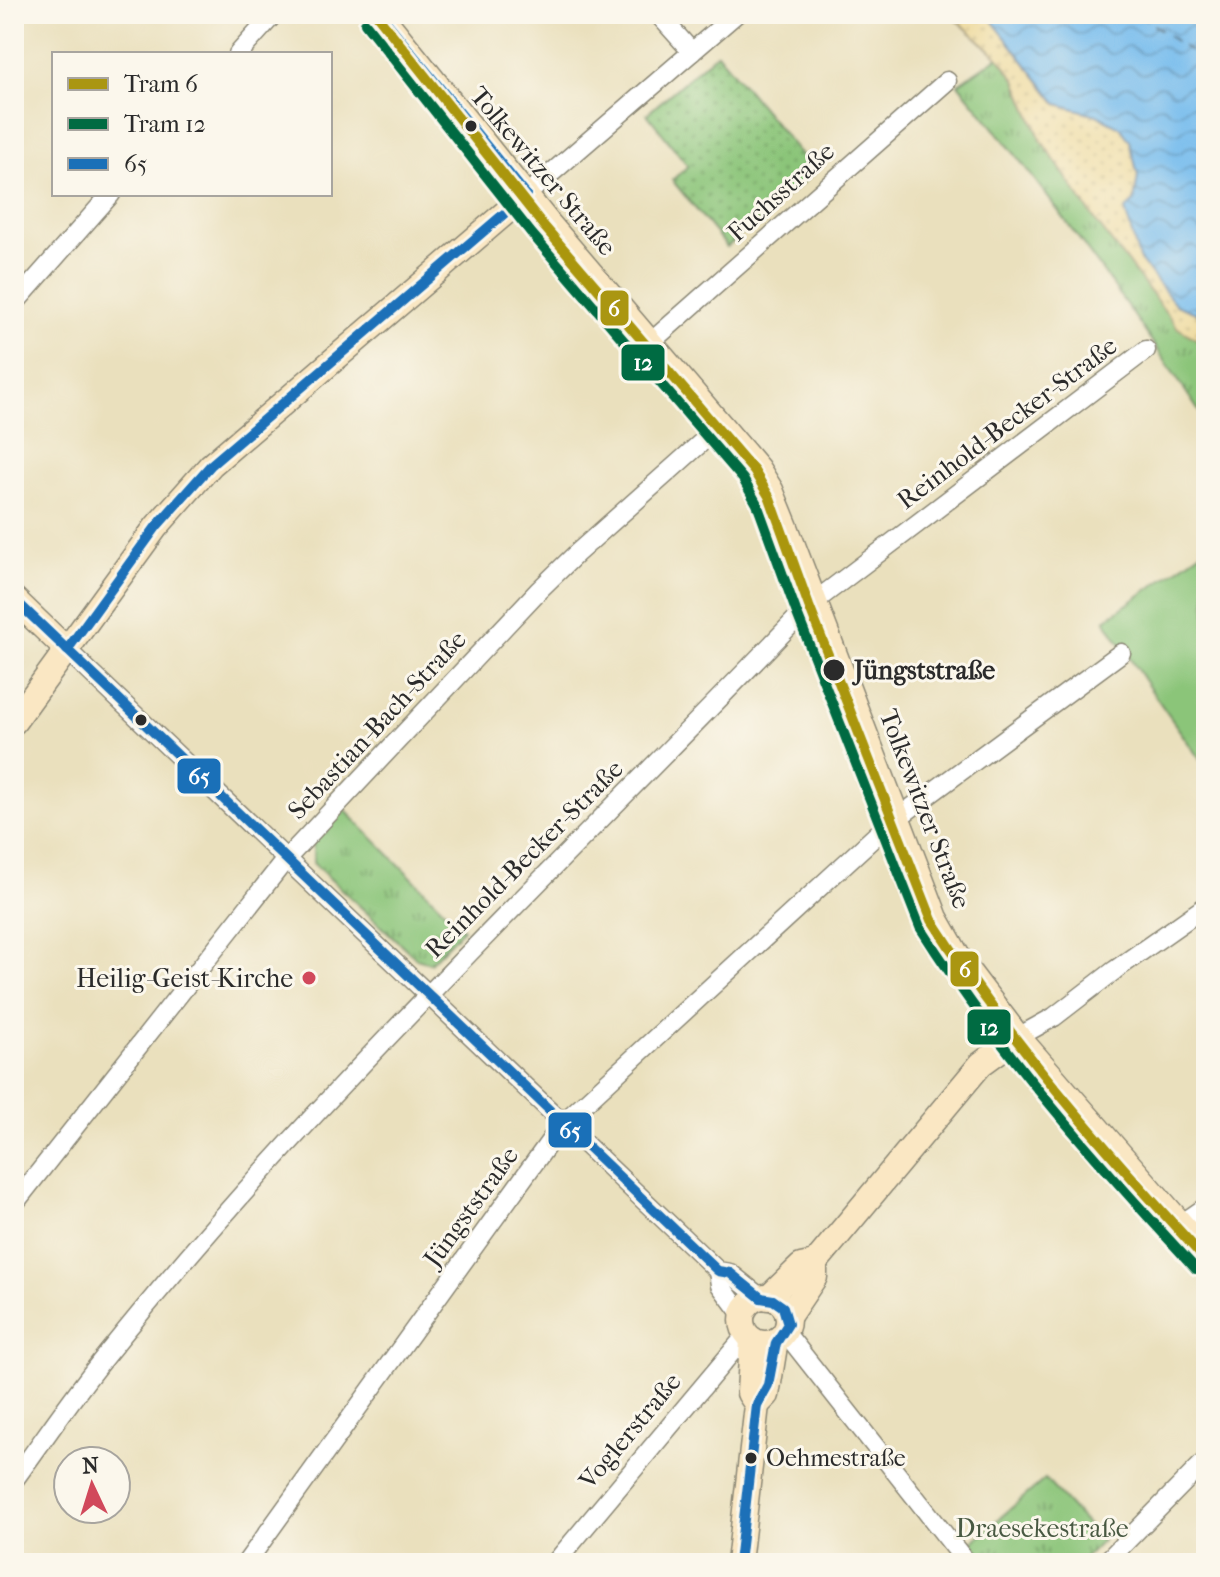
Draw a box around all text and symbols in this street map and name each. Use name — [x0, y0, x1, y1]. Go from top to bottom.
legend — [52, 52, 332, 196]
text: Tram 6 — [124, 70, 199, 98]
street label: Tolkewitzer Straße — [463, 80, 623, 262]
text: Tram 12 — [124, 110, 206, 138]
unlabelled marker — [463, 118, 479, 134]
street label: Fuchsstraße — [721, 136, 841, 248]
text: 65 — [124, 150, 147, 178]
line badge: 6 — [599, 289, 630, 327]
text: 6 — [608, 296, 621, 322]
street label: Reinhold-Becker-Straße — [891, 330, 1123, 516]
line badge: 12 — [620, 343, 666, 382]
text: 12 — [633, 350, 653, 376]
street label: Sebastian-Bach-Straße — [281, 624, 473, 826]
place label: Jüngststraße — [851, 655, 995, 686]
marker: Jüngststraße — [821, 657, 847, 683]
street label: Tolkewitzer Straße — [873, 705, 977, 913]
unlabelled marker — [133, 712, 149, 728]
street label: Reinhold-Becker-Straße — [419, 753, 630, 964]
line badge: 65 — [176, 757, 222, 795]
text: 65 — [188, 764, 210, 790]
line badge: 6 — [949, 950, 980, 988]
text: 6 — [959, 957, 972, 983]
place label: Heilig-Geist-Kirche — [76, 963, 293, 994]
marker: Heilig-Geist-Kirche — [300, 969, 318, 987]
line badge: 12 — [966, 1008, 1012, 1046]
text: 12 — [979, 1015, 999, 1041]
line badge: 65 — [547, 1111, 593, 1149]
text: 65 — [559, 1118, 581, 1144]
street label: Jüngststraße — [416, 1141, 525, 1275]
street label: Voglerstraße — [572, 1366, 688, 1496]
place label: Oehmestraße — [766, 1444, 906, 1472]
north arrow — [52, 1445, 132, 1525]
marker: Oehmestraße — [743, 1450, 759, 1466]
text: N — [81, 1452, 100, 1480]
park label: Draesekestraße — [955, 1513, 1129, 1544]

